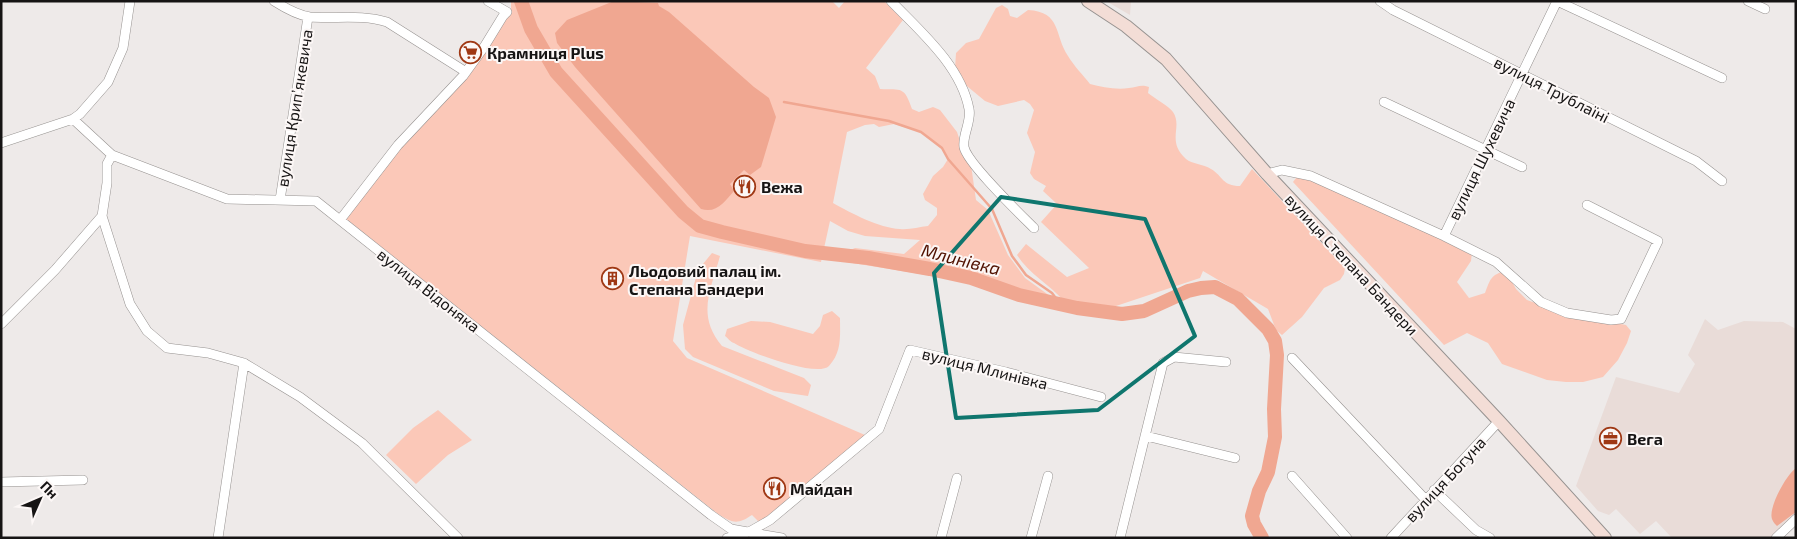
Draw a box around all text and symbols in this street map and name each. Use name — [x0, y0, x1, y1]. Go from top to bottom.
street label: вулиця Крипʼякевича — [272, 28, 317, 188]
supermarket icon: Крамниця Plus — [459, 40, 483, 64]
place label: Крамниця Plus — [487, 43, 604, 62]
street label: вулиця Трублаїні — [1491, 52, 1613, 127]
street label: вулиця Шухевича — [1443, 95, 1520, 223]
restaurant icon: Вежа — [733, 174, 757, 198]
place label: Вежа — [761, 177, 803, 196]
street label: вулиця Степана Бандери — [1281, 189, 1423, 339]
water label: Млинівка — [919, 239, 1003, 279]
street label: вулиця Відоняка — [373, 244, 484, 337]
place label: Льодовий палац ім. Степана Бандери — [629, 261, 781, 298]
building icon: Льодовий палац ім. Степана Бандери — [601, 267, 625, 291]
street label: вулиця Млинівка — [920, 343, 1050, 394]
office icon: Вега — [1599, 426, 1623, 450]
place label: Вега — [1627, 429, 1663, 448]
street label: вулиця Богуна — [1401, 432, 1490, 526]
north arrow — [15, 474, 65, 524]
restaurant icon: Майдан — [762, 476, 786, 500]
text: Пн — [37, 477, 62, 502]
place label: Майдан — [790, 479, 853, 498]

